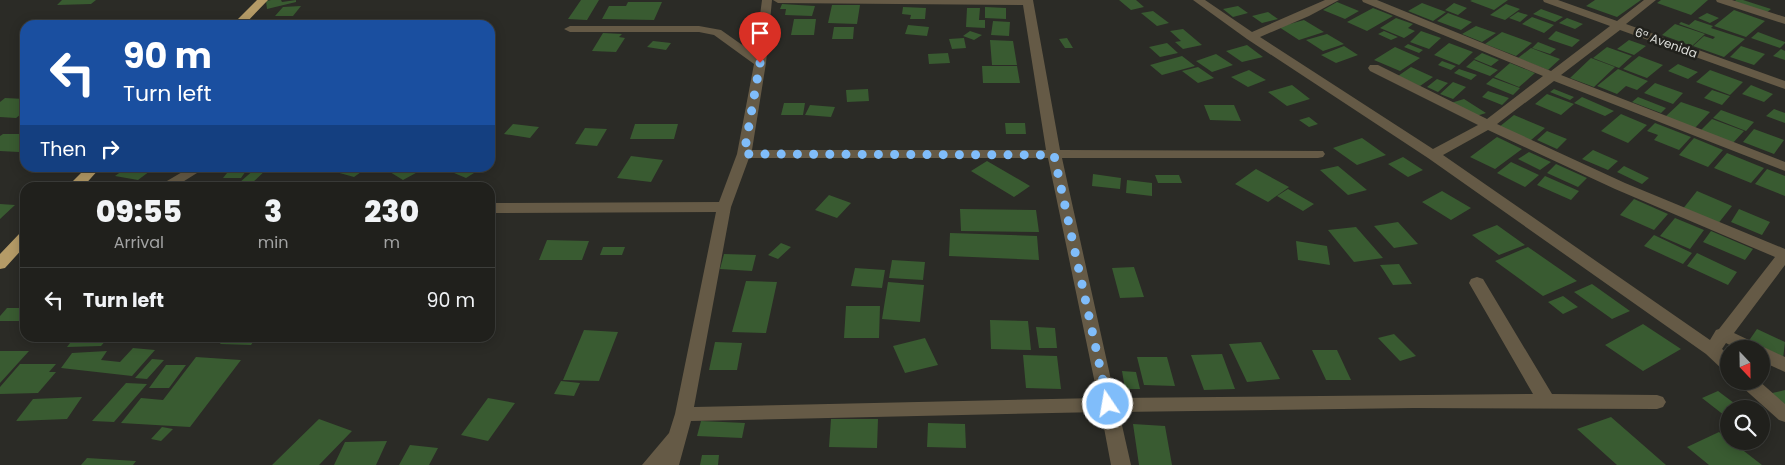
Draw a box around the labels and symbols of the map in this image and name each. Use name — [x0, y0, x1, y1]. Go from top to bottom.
pin — [739, 12, 781, 63]
street label: 6ª Avenida — [1633, 23, 1700, 62]
north arrow — [1720, 340, 1770, 390]
position arrow — [1081, 377, 1133, 429]

